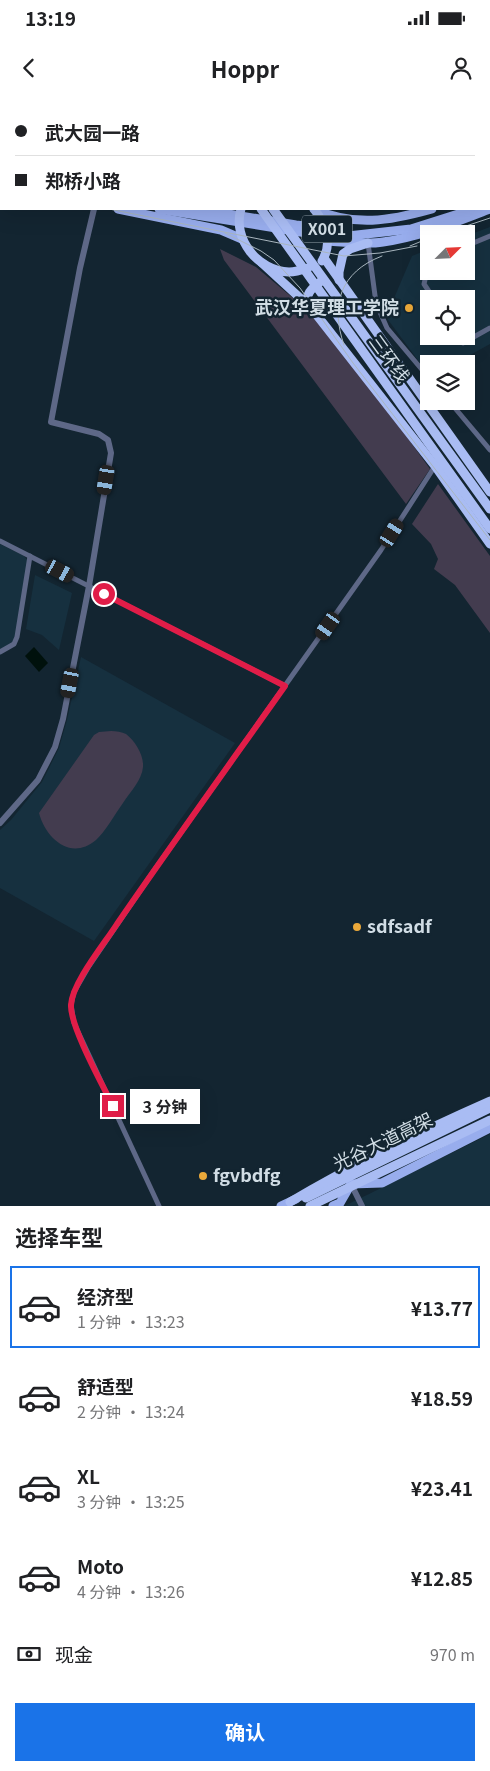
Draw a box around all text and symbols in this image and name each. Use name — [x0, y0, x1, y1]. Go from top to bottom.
text: 13:19 — [25, 4, 76, 31]
text: Hoppr — [211, 52, 279, 84]
icon: back — [15, 54, 43, 82]
icon: person — [447, 54, 475, 82]
text: 武大园一路 — [45, 118, 140, 145]
text: 郑桥小路 — [45, 166, 121, 193]
road number: X001 — [302, 216, 352, 242]
north arrow — [420, 225, 475, 280]
map controls — [420, 225, 475, 410]
button: locate — [420, 290, 475, 345]
place label: 武汉华夏理工学院 — [255, 293, 399, 319]
marker: 武汉华夏理工学院 — [403, 302, 415, 314]
street label: 三环线 — [364, 328, 417, 387]
button: layers — [420, 355, 475, 410]
car — [96, 464, 115, 496]
car — [377, 516, 406, 550]
car — [43, 557, 76, 585]
route start — [93, 583, 115, 605]
car — [313, 609, 342, 643]
car — [59, 667, 80, 699]
place label: sdfsadf — [367, 912, 433, 938]
marker: sdfsadf — [351, 921, 363, 933]
callout: 3 分钟 — [130, 1088, 200, 1124]
text: 3 分钟 — [142, 1094, 188, 1118]
route end — [102, 1095, 124, 1117]
street label: 光谷大道高架 — [328, 1105, 436, 1176]
place label: fgvbdfg — [213, 1161, 281, 1187]
marker: fgvbdfg — [197, 1170, 209, 1182]
text: 选择车型 — [15, 1220, 103, 1252]
text: 经济型 — [77, 1282, 134, 1309]
icon: car — [17, 1285, 62, 1330]
text: ¥13.77 — [411, 1294, 473, 1321]
text: 1 分钟 · 13:23 — [77, 1309, 185, 1333]
text: 舒适型 — [77, 1372, 134, 1399]
icon: car — [17, 1375, 62, 1420]
text: ¥18.59 — [411, 1384, 473, 1411]
text: 2 分钟 · 13:24 — [77, 1399, 185, 1423]
text: XL — [77, 1462, 100, 1489]
icon: car — [17, 1465, 62, 1510]
text: ¥23.41 — [411, 1474, 473, 1501]
text: 3 分钟 · 13:25 — [77, 1489, 185, 1513]
text: Moto — [77, 1552, 124, 1579]
icon: car — [17, 1555, 62, 1600]
text: ¥12.85 — [411, 1564, 473, 1591]
text: 4 分钟 · 13:26 — [77, 1579, 185, 1603]
icon: cash — [15, 1640, 43, 1668]
text: 现金 — [55, 1640, 93, 1667]
text: 970 m — [430, 1642, 475, 1666]
button: 确认 — [15, 1703, 475, 1761]

